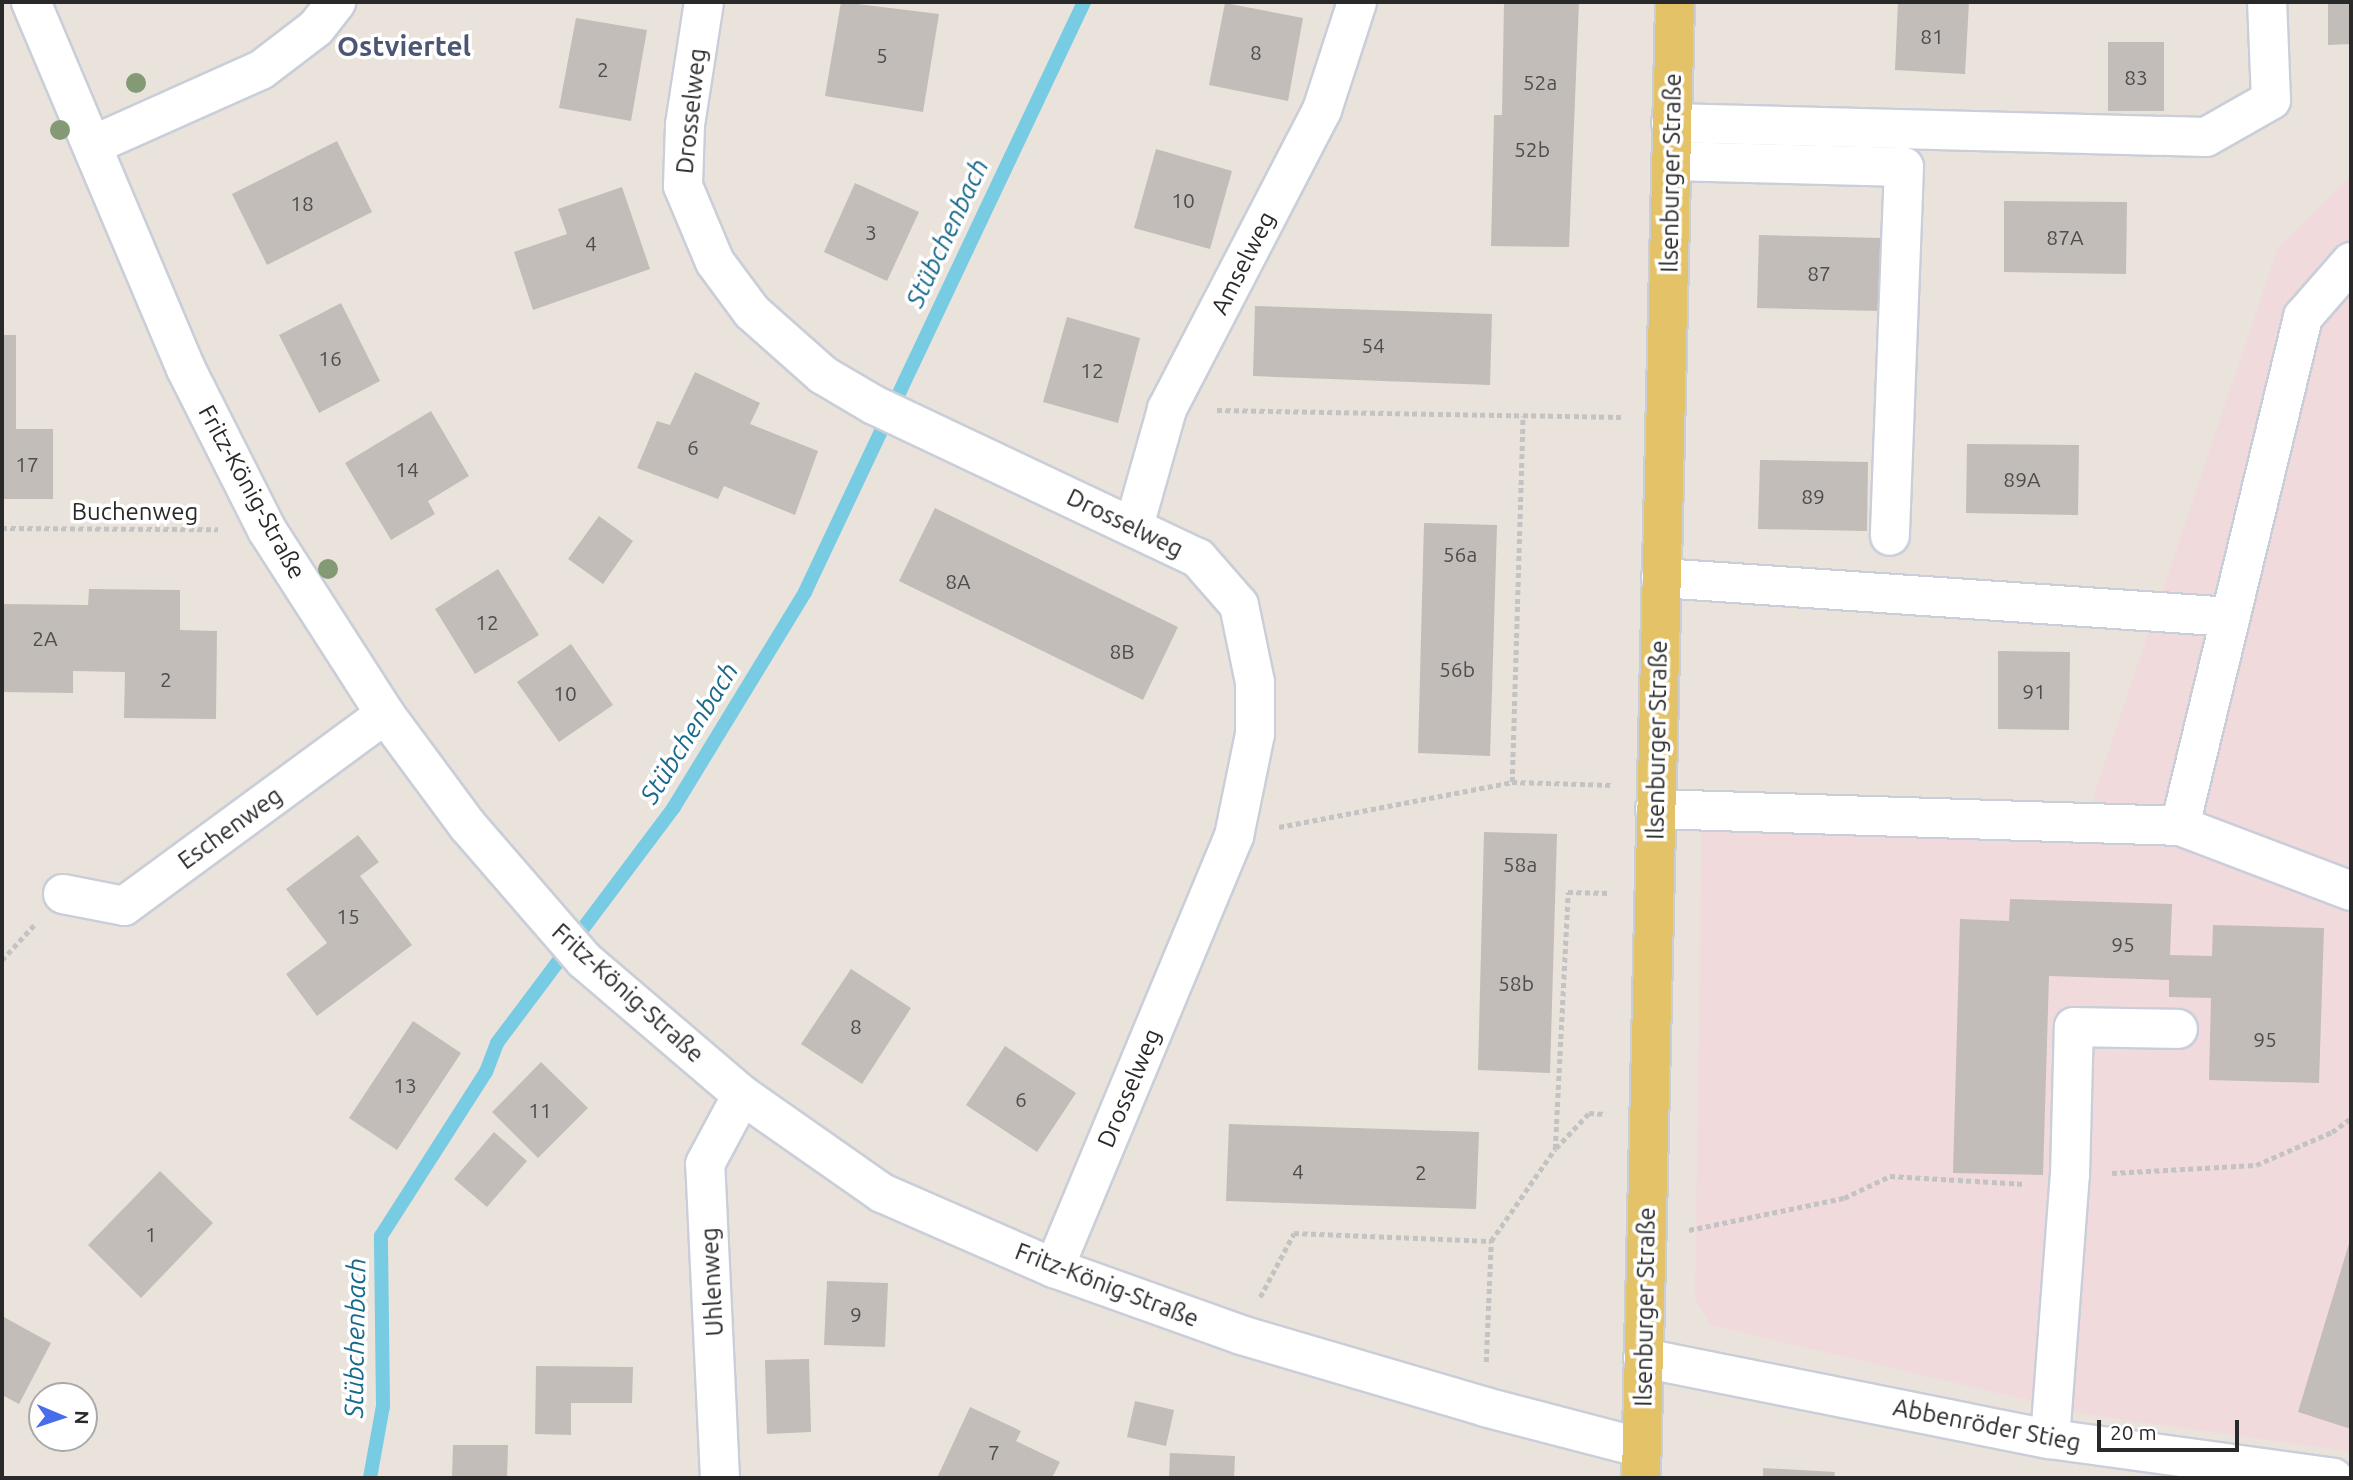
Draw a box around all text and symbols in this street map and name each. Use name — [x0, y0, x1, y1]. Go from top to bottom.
house number: 81 — [1920, 23, 1944, 49]
district label: Ostviertel — [337, 29, 471, 63]
house number: 8 — [1250, 39, 1262, 65]
house number: 5 — [876, 42, 888, 68]
street label: Drosselweg — [670, 47, 712, 175]
house number: 2 — [597, 56, 609, 82]
house number: 83 — [2124, 64, 2148, 90]
house number: 52a — [1523, 69, 1557, 95]
street label: Ilsenburger Straße — [1655, 73, 1687, 273]
house number: 52b — [1514, 136, 1550, 162]
water label: Stübchenbach — [899, 154, 995, 312]
house number: 10 — [1171, 187, 1195, 213]
house number: 18 — [290, 190, 314, 216]
street label: Amselweg — [1205, 207, 1281, 319]
house number: 3 — [865, 219, 877, 245]
house number: 87A — [2046, 224, 2084, 250]
house number: 4 — [585, 230, 597, 256]
house number: 87 — [1807, 260, 1831, 286]
house number: 54 — [1361, 332, 1385, 358]
house number: 16 — [318, 345, 342, 371]
house number: 12 — [1080, 357, 1104, 383]
street label: Fritz-König-Straße — [192, 400, 312, 584]
house number: 6 — [687, 434, 699, 460]
house number: 17 — [15, 451, 39, 477]
house number: 14 — [395, 456, 419, 482]
house number: 89A — [2003, 466, 2041, 492]
street label: Drosselweg — [1062, 482, 1188, 564]
house number: 89 — [1801, 483, 1825, 509]
street label: Buchenweg — [72, 498, 198, 526]
house number: 56a — [1443, 541, 1477, 567]
house number: 8A — [945, 568, 971, 594]
house number: 12 — [475, 609, 499, 635]
house number: 2A — [32, 625, 58, 651]
house number: 8B — [1109, 638, 1135, 664]
street label: Ilsenburger Straße — [1641, 640, 1673, 840]
house number: 56b — [1439, 656, 1475, 682]
water label: Stübchenbach — [633, 657, 745, 809]
house number: 2 — [160, 666, 172, 692]
house number: 91 — [2022, 678, 2046, 704]
house number: 10 — [553, 680, 577, 706]
street label: Eschenweg — [172, 781, 288, 875]
house number: 58a — [1503, 851, 1537, 877]
house number: 15 — [336, 903, 360, 929]
street label: Fritz-König-Straße — [546, 917, 710, 1069]
house number: 95 — [2111, 931, 2135, 957]
house number: 58b — [1498, 970, 1534, 996]
house number: 8 — [850, 1013, 862, 1039]
street label: Drosselweg — [1091, 1024, 1167, 1152]
house number: 95 — [2253, 1026, 2277, 1052]
house number: 13 — [393, 1072, 417, 1098]
house number: 6 — [1015, 1086, 1027, 1112]
house number: 11 — [528, 1097, 552, 1123]
house number: 4 — [1292, 1158, 1304, 1184]
house number: 2 — [1415, 1159, 1427, 1185]
street label: Ilsenburger Straße — [1629, 1207, 1661, 1407]
house number: 1 — [145, 1221, 157, 1247]
street label: Uhlenweg — [695, 1227, 729, 1337]
street label: Fritz-König-Straße — [1011, 1237, 1203, 1333]
water label: Stübchenbach — [338, 1258, 372, 1418]
house number: 9 — [850, 1301, 862, 1327]
north arrow — [28, 1382, 98, 1452]
street label: Abbenröder Stieg — [1891, 1393, 2083, 1457]
scale bar — [2101, 1406, 2243, 1450]
text: N — [71, 1410, 93, 1425]
text: 20 m — [2110, 1420, 2157, 1444]
house number: 7 — [988, 1439, 1000, 1465]

